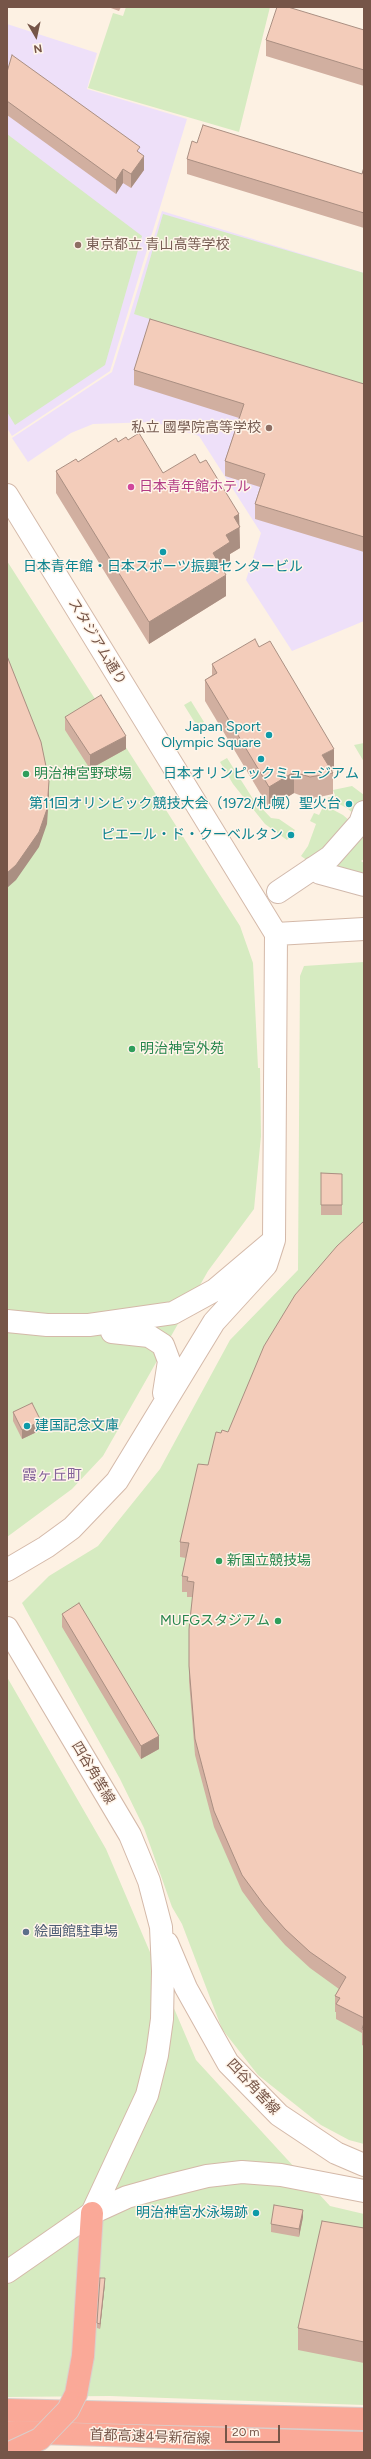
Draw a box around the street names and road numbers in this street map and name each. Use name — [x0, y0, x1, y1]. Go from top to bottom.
street label: スタジアム通り — [65, 596, 129, 688]
street label: 四谷角筈線 — [68, 1739, 118, 1807]
street label: 四谷角筈線 — [223, 2056, 283, 2118]
street label: 首都高速4号新宿線 — [89, 2426, 211, 2448]

